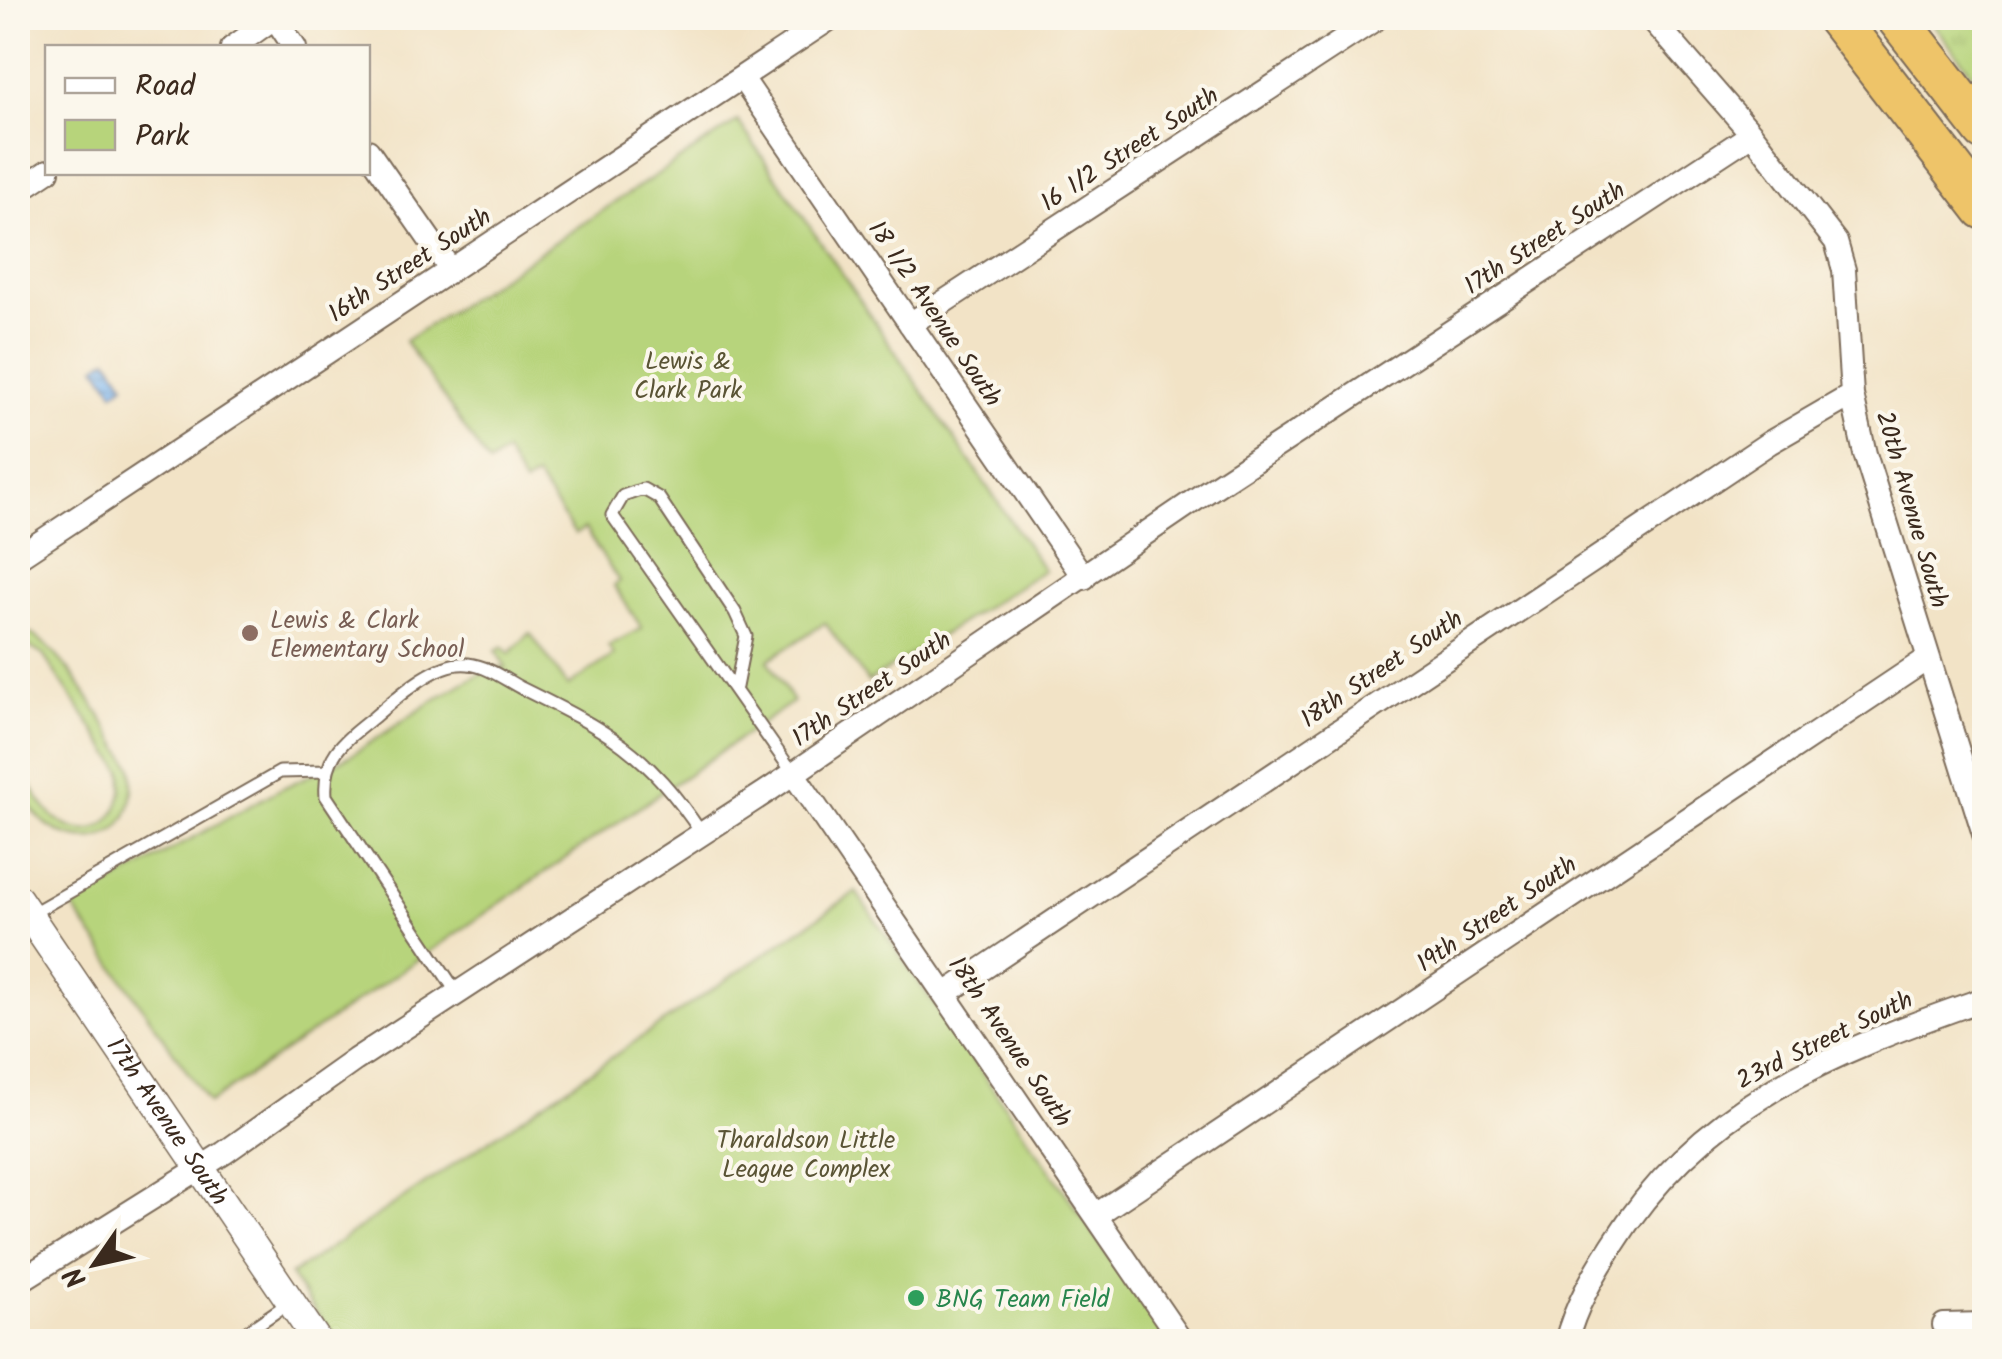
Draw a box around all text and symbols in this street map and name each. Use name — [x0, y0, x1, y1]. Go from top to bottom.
legend — [45, 45, 370, 175]
text: Road — [135, 63, 196, 111]
street label: 16 1/2 Street South — [1033, 77, 1227, 223]
text: Park — [135, 113, 190, 161]
street label: 17th Street South — [1456, 171, 1634, 306]
street label: 16th Street South — [320, 198, 500, 334]
street label: 18 1/2 Avenue South — [857, 213, 1012, 415]
park label: Lewis & Clark Park — [634, 342, 742, 411]
street label: 20th Avenue South — [1864, 406, 1958, 613]
street label: 18th Street South — [1293, 600, 1472, 739]
place label: Lewis & Clark Elementary School — [270, 601, 464, 670]
street label: 17th Street South — [784, 621, 960, 758]
marker: Lewis & Clark Elementary School — [239, 622, 261, 644]
street label: 19th Street South — [1409, 846, 1586, 983]
street label: 18th Avenue South — [937, 948, 1082, 1136]
street label: 23rd Street South — [1730, 981, 1920, 1101]
street label: 17th Avenue South — [95, 1030, 238, 1214]
park label: Tharaldson Little League Complex — [717, 1121, 895, 1190]
north arrow — [45, 1214, 145, 1314]
text: N — [53, 1256, 100, 1296]
place label: BNG Team Field — [936, 1280, 1111, 1320]
marker: BNG Team Field — [905, 1287, 927, 1309]

